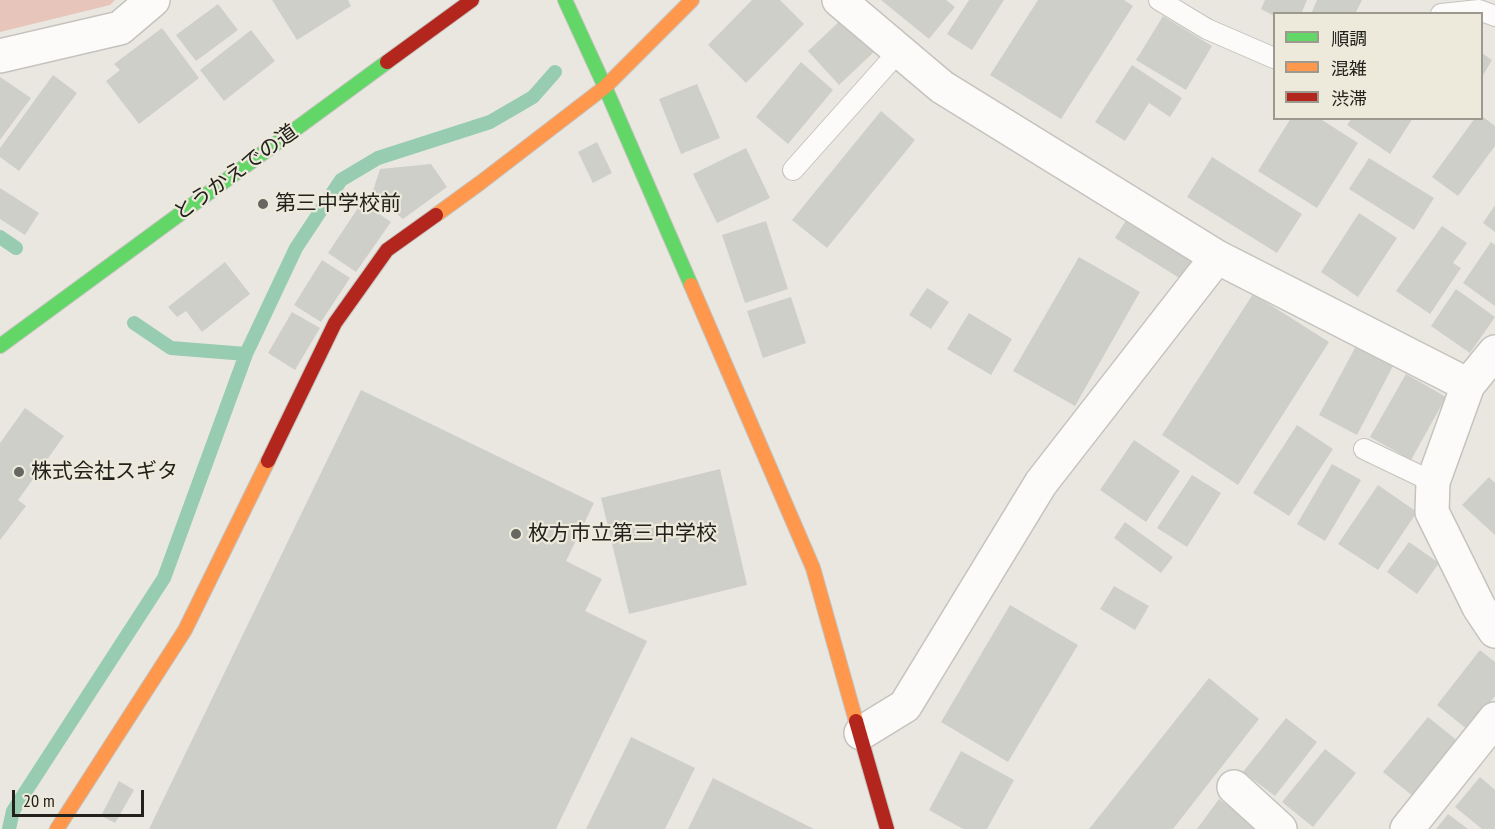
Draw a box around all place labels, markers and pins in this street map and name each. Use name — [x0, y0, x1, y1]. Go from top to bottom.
place label: 第三中学校前 — [275, 191, 401, 217]
marker: 第三中学校前 — [256, 197, 270, 211]
place label: 株式会社スギタ — [31, 459, 178, 485]
marker: 株式会社スギタ — [12, 465, 26, 479]
place label: 枚方市立第三中学校 — [528, 521, 717, 547]
marker: 枚方市立第三中学校 — [509, 527, 523, 541]

